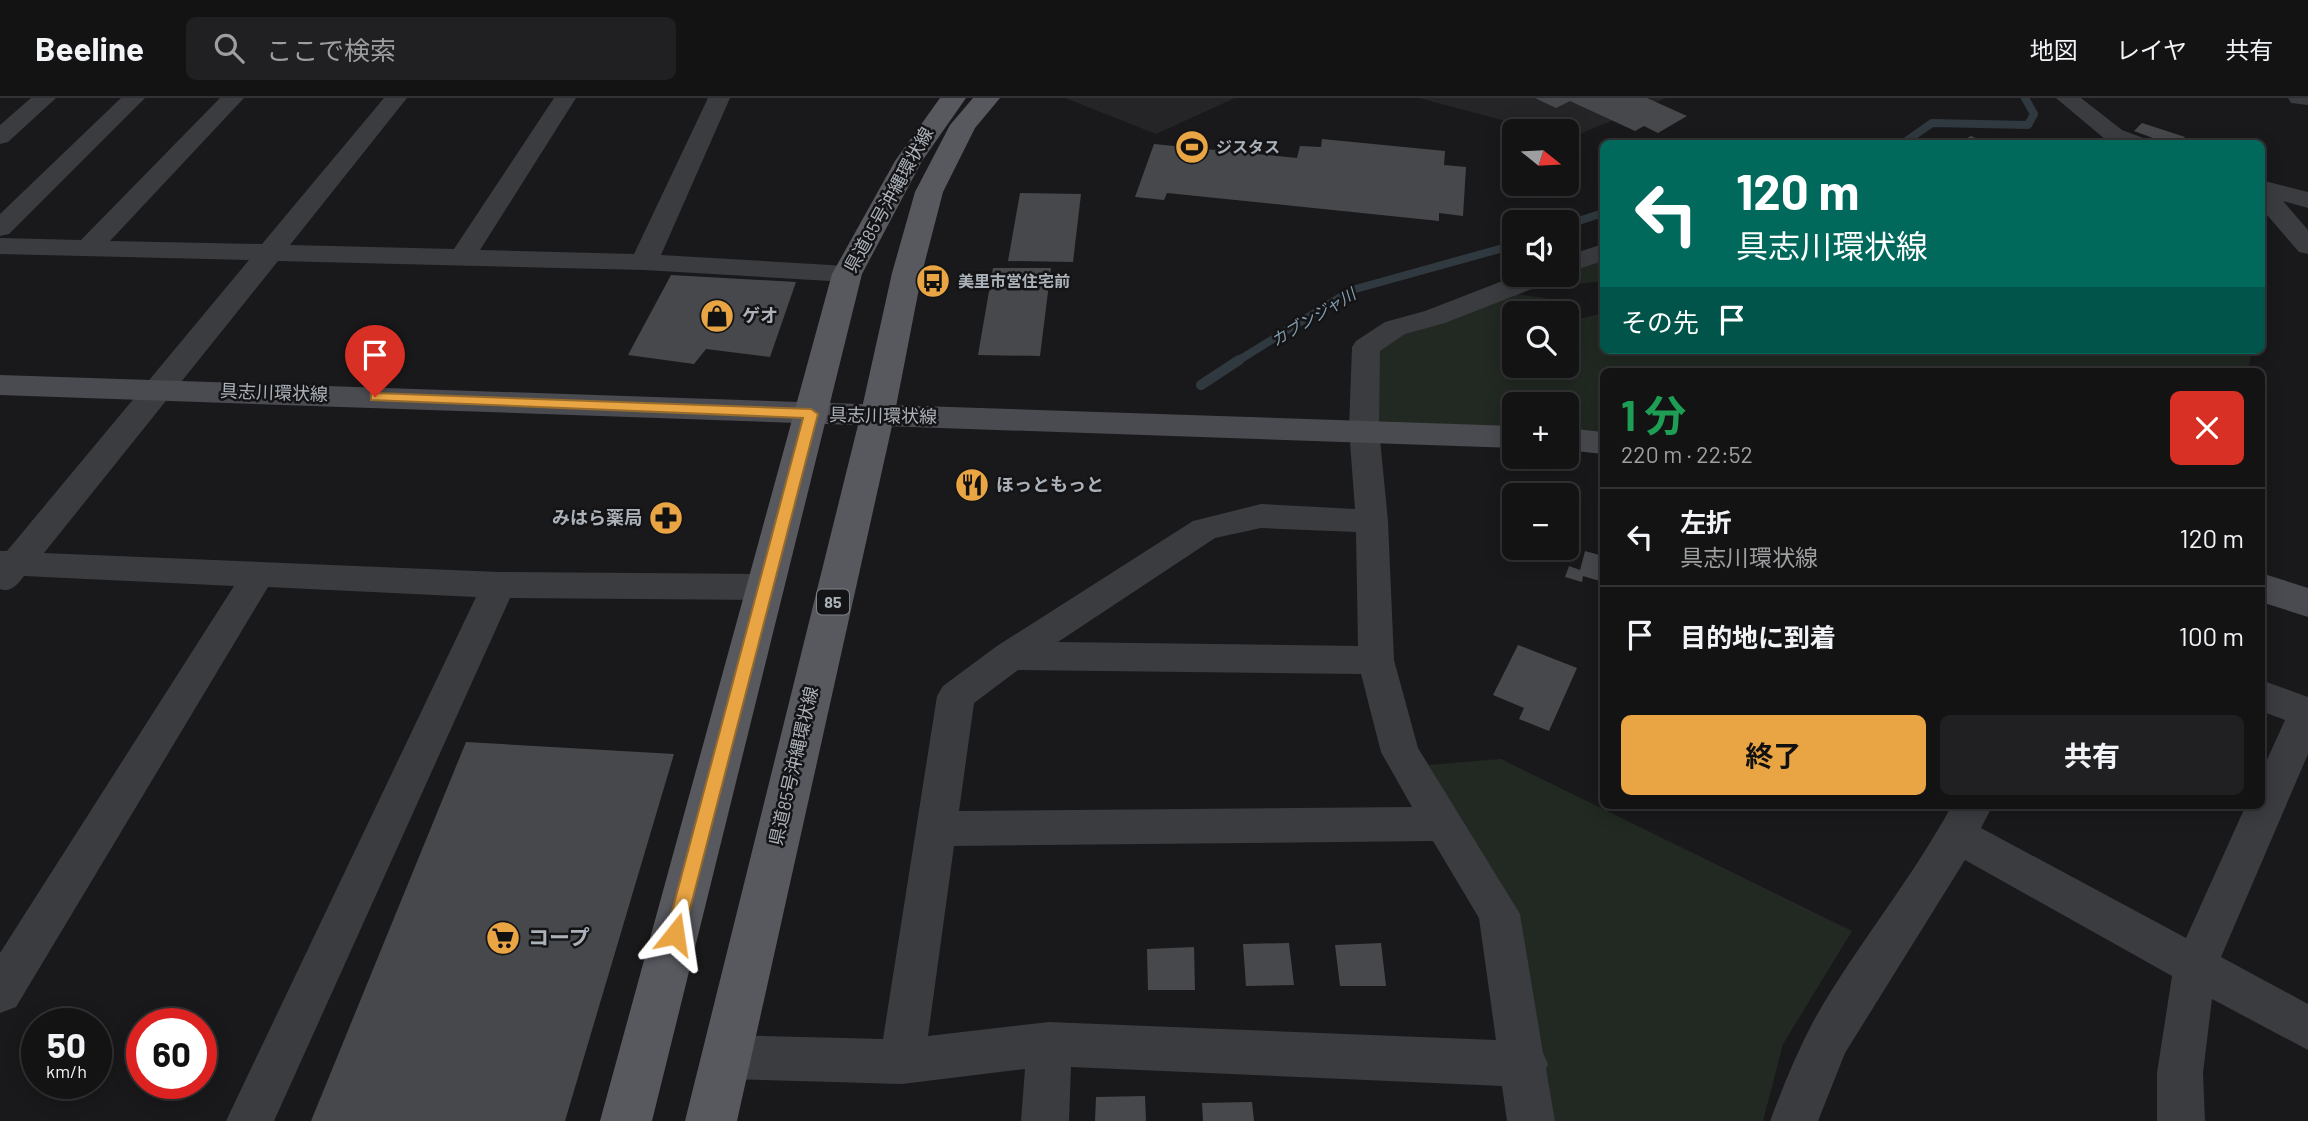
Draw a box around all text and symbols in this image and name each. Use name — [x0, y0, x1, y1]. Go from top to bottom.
search box — [186, 17, 676, 80]
text: Beeline — [35, 28, 144, 68]
icon: search — [210, 29, 248, 67]
text: ここで検索 — [266, 34, 396, 65]
text: 地図 — [2030, 35, 2078, 64]
text: レイヤ — [2116, 35, 2187, 64]
text: 共有 — [2225, 35, 2273, 64]
north arrow — [1502, 119, 1578, 196]
map controls — [1502, 119, 1579, 560]
street label: 県道85号沖縄環状線 — [839, 123, 937, 276]
sports icon: ジスタス — [1173, 128, 1211, 166]
place label: ジスタス — [1216, 137, 1280, 156]
text: 120 m — [1736, 161, 1859, 220]
icon: left — [1621, 168, 1712, 259]
button: sound — [1502, 210, 1579, 287]
text: 具志川環状線 — [1736, 226, 1928, 264]
bus stop icon: 美里市営住宅前 — [914, 262, 952, 300]
place label: 美里市営住宅前 — [958, 271, 1070, 290]
water label: カブンジャ川 — [1267, 283, 1360, 349]
shop icon: ゲオ — [698, 297, 736, 335]
button: search — [1502, 301, 1579, 378]
icon: arrive — [1713, 301, 1751, 339]
place label: ゲオ — [742, 304, 778, 326]
text: その先 — [1621, 306, 1699, 337]
pin — [345, 325, 405, 397]
icon: arrive — [356, 336, 394, 374]
street label: 具志川環状線 — [220, 379, 328, 405]
text: 1 分 — [1621, 389, 1686, 439]
button: close — [2170, 391, 2244, 465]
button: + — [1502, 392, 1579, 469]
street label: 具志川環状線 — [829, 403, 937, 427]
text: 220 m · 22:52 — [1621, 440, 1753, 468]
restaurant icon: ほっともっと — [953, 466, 991, 504]
place label: ほっともっと — [996, 473, 1104, 495]
button: − — [1502, 483, 1579, 560]
pharmacy icon: みはら薬局 — [647, 499, 685, 537]
place label: みはら薬局 — [552, 506, 642, 528]
text: 左折 — [1680, 506, 1732, 537]
icon: left — [1621, 518, 1659, 556]
text: 120 m — [2180, 522, 2244, 553]
text: 具志川環状線 — [1680, 543, 1818, 571]
road number: 85 — [817, 589, 849, 614]
icon: arrive — [1621, 616, 1659, 654]
text: 100 m — [2179, 620, 2244, 651]
text: 目的地に到着 — [1680, 621, 1836, 652]
street label: 県道85号沖縄環状線 — [764, 684, 822, 847]
button: 終了 — [1621, 715, 1926, 795]
button: 共有 — [1940, 715, 2244, 795]
position arrow — [638, 897, 712, 971]
supermarket icon: コープ — [484, 919, 522, 957]
place label: コープ — [528, 924, 590, 949]
speed limit sign: 60 — [126, 1008, 217, 1099]
text: 50 — [47, 1023, 86, 1065]
text: km/h — [46, 1060, 87, 1082]

